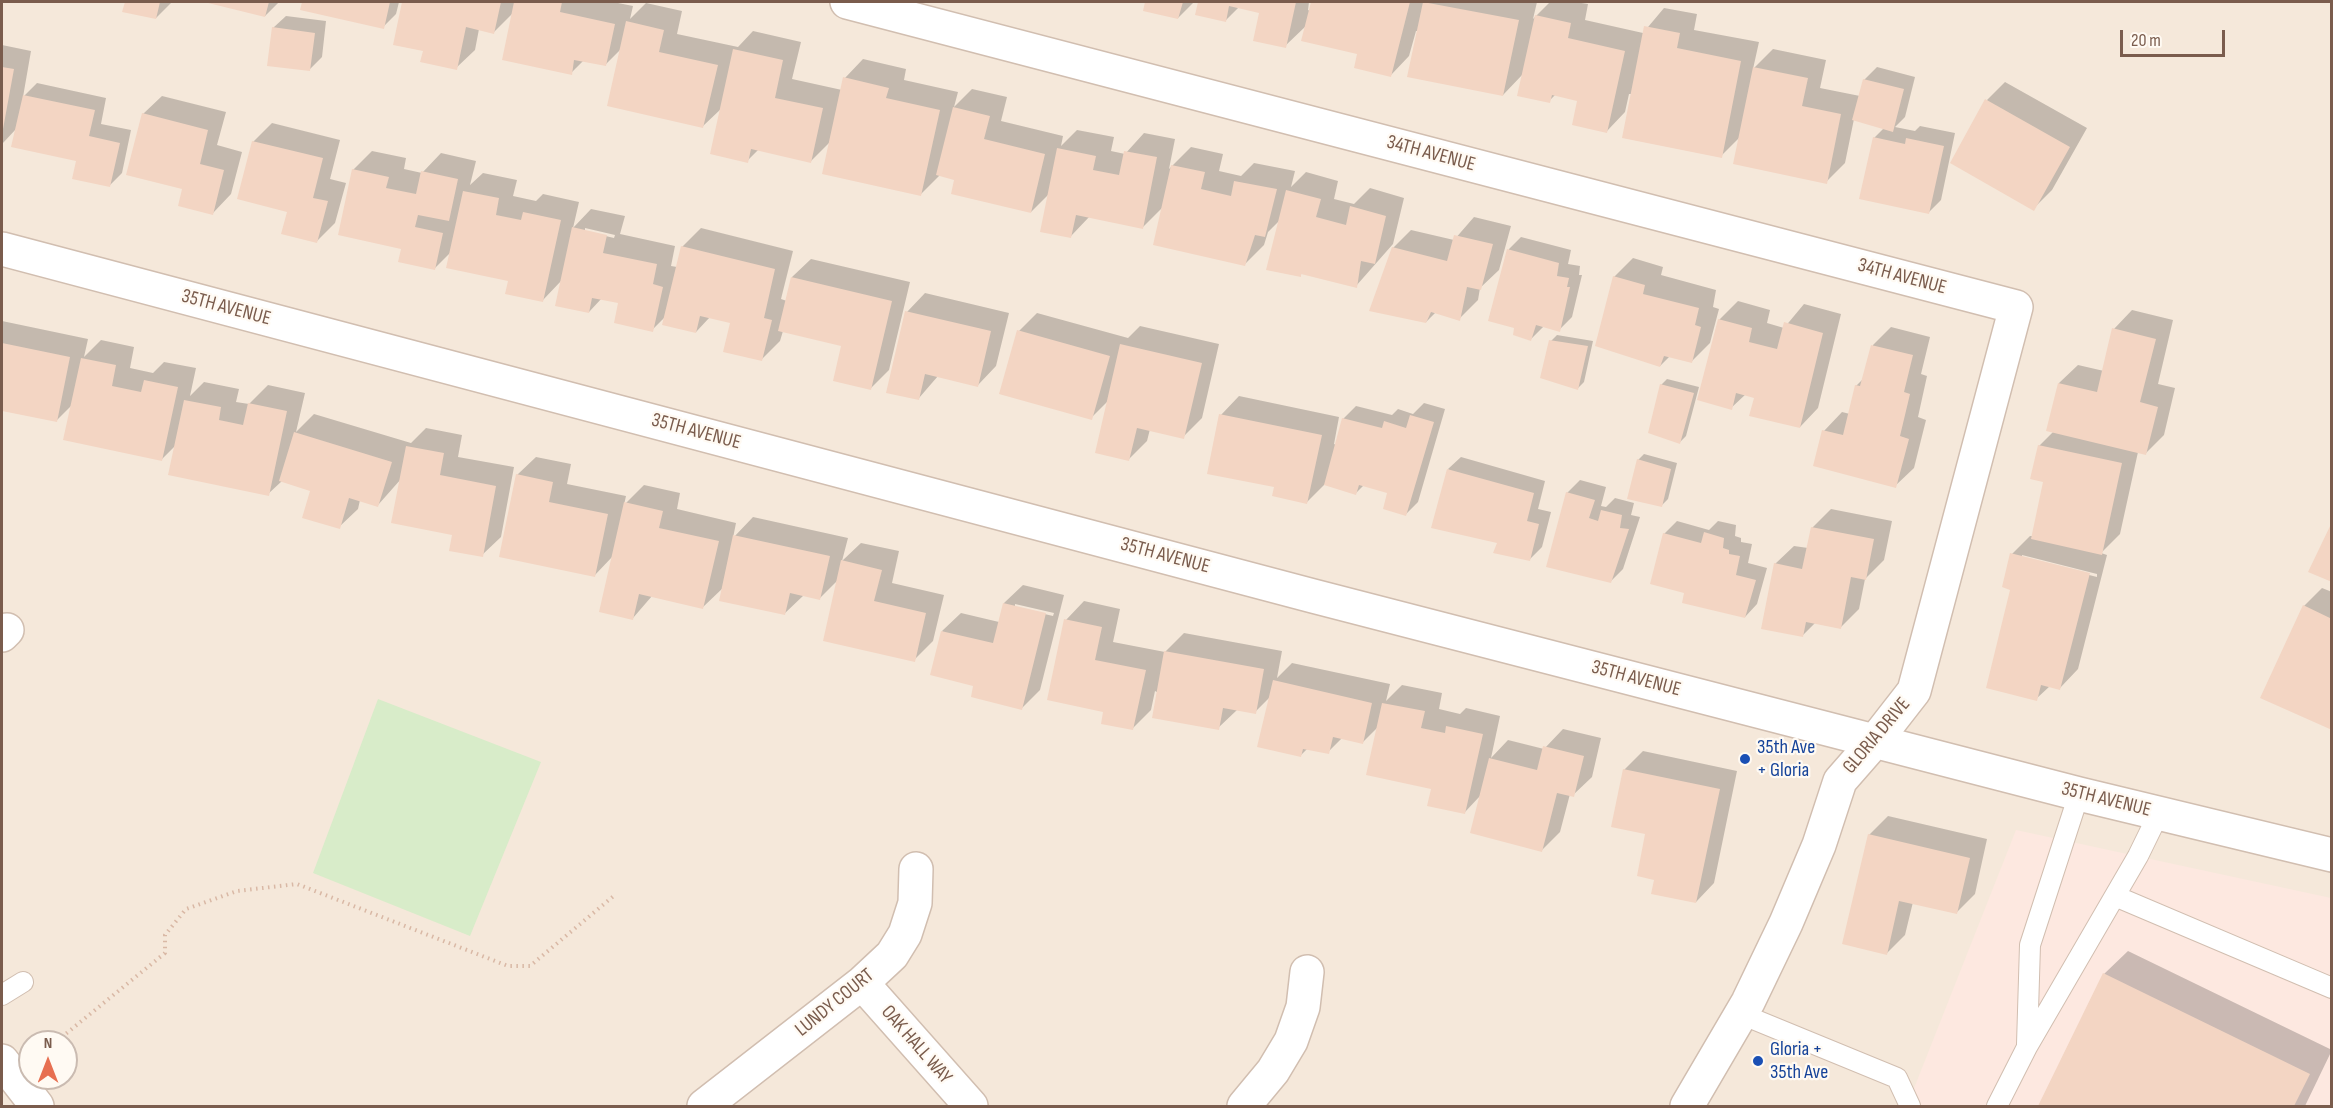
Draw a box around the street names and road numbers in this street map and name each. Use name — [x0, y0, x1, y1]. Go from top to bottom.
street label: 34TH AVENUE — [1384, 131, 1478, 177]
street label: 34TH AVENUE — [1855, 254, 1949, 300]
street label: 35TH AVENUE — [179, 285, 273, 331]
street label: 35TH AVENUE — [649, 409, 743, 455]
street label: 35TH AVENUE — [1118, 533, 1212, 579]
street label: 35TH AVENUE — [1589, 656, 1683, 702]
street label: GLORIA DRIVE — [1838, 693, 1916, 779]
street label: 35TH AVENUE — [2059, 777, 2153, 823]
street label: LUNDY COURT — [791, 964, 879, 1042]
street label: OAK HALL WAY — [875, 1001, 957, 1089]

